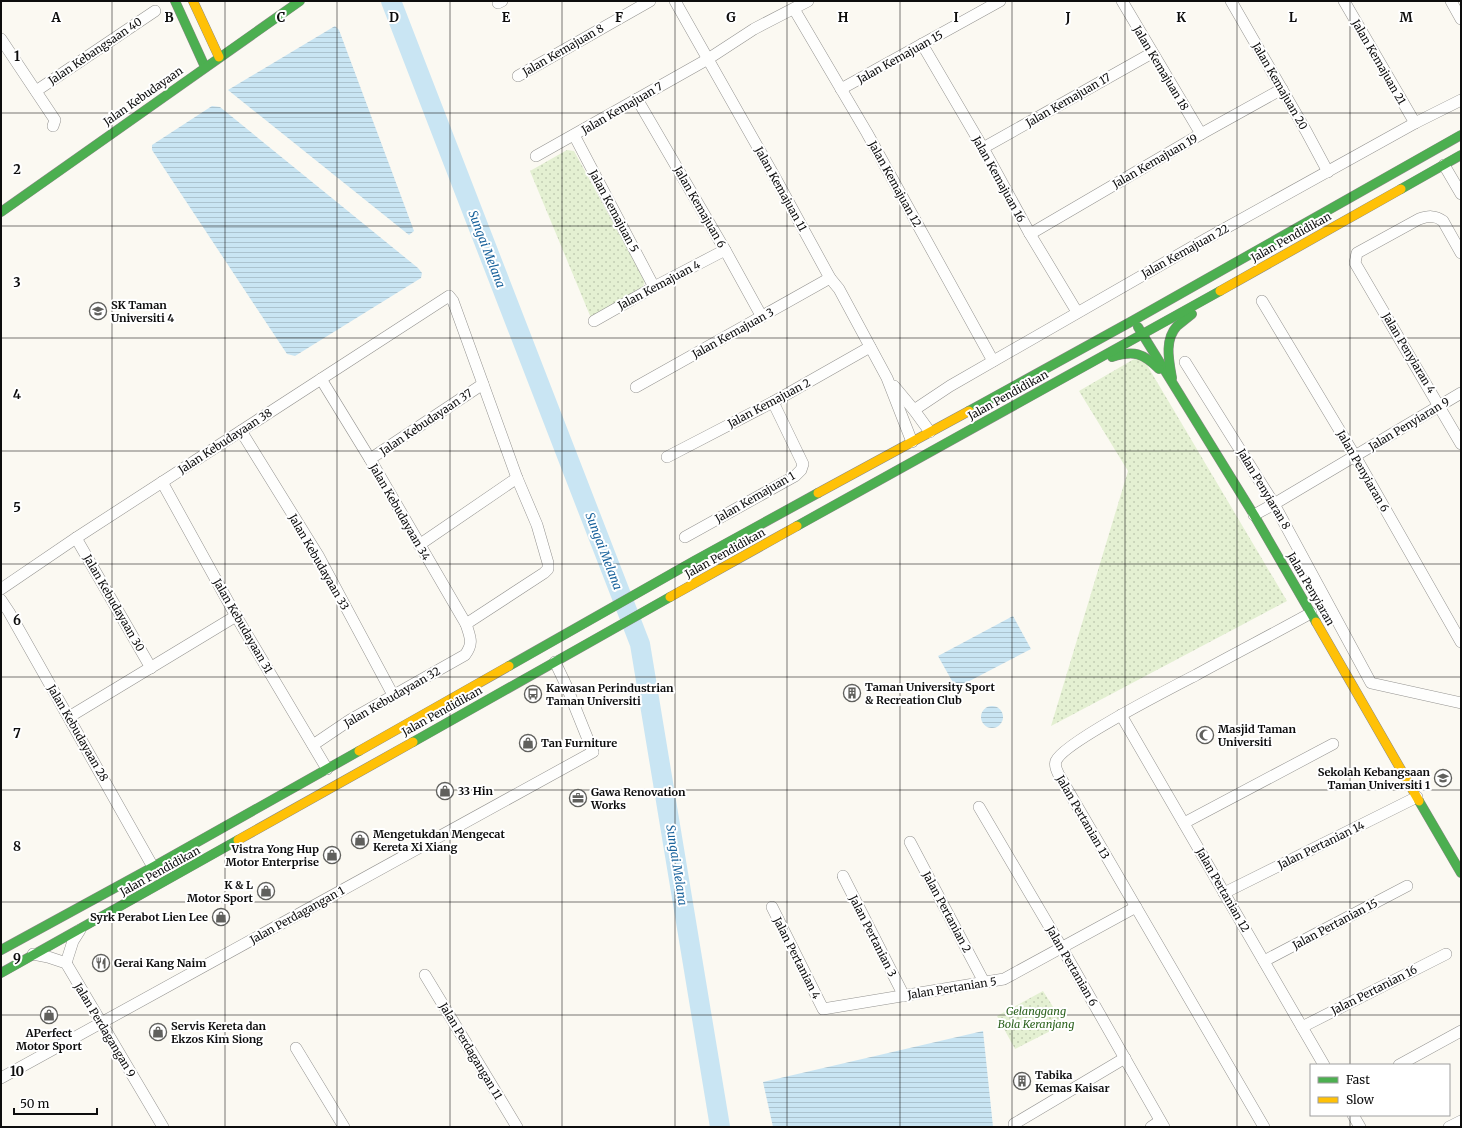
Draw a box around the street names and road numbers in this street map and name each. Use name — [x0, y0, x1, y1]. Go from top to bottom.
street label: Jalan Kebangsaan 40 — [45, 14, 144, 88]
street label: Jalan Kemajuan 21 — [1348, 16, 1409, 107]
street label: Jalan Kemajuan 8 — [519, 21, 606, 79]
street label: Jalan Kemajuan 18 — [1130, 22, 1192, 113]
street label: Jalan Kemajuan 15 — [854, 28, 945, 87]
street label: Jalan Kemajuan 20 — [1249, 39, 1311, 132]
street label: Jalan Kebudayaan — [100, 63, 186, 129]
street label: Jalan Kemajuan 17 — [1022, 70, 1113, 130]
street label: Jalan Kemajuan 7 — [578, 79, 665, 137]
street label: Jalan Kemajuan 19 — [1109, 131, 1200, 192]
street label: Jalan Kemajuan 16 — [969, 133, 1029, 225]
street label: Jalan Kemajuan 12 — [865, 138, 924, 230]
street label: Jalan Kemajuan 11 — [751, 143, 810, 234]
street label: Jalan Kemajuan 6 — [671, 163, 729, 250]
street label: Jalan Kemajuan 5 — [586, 166, 642, 255]
street label: Jalan Pendidikan — [1248, 209, 1334, 265]
street label: Jalan Kemajuan 22 — [1138, 221, 1231, 281]
street label: Jalan Kemajuan 4 — [614, 257, 703, 313]
street label: Jalan Kemajuan 3 — [689, 305, 776, 362]
street label: Jalan Penyiaran 4 — [1379, 309, 1439, 396]
street label: Jalan Pendidikan — [965, 367, 1051, 423]
street label: Jalan Kemajuan 2 — [724, 375, 813, 431]
street label: Jalan Kebudayaan 37 — [376, 386, 475, 459]
street label: Jalan Penyiaran 9 — [1365, 394, 1452, 454]
street label: Jalan Kebudayaan 38 — [175, 405, 275, 477]
street label: Jalan Penyiaran 6 — [1334, 427, 1392, 514]
street label: Jalan Penyiaran 8 — [1234, 445, 1294, 532]
street label: Jalan Kebudayaan 34 — [366, 460, 433, 563]
street label: Jalan Kemajuan 1 — [712, 468, 797, 526]
street label: Jalan Kebudayaan 33 — [285, 511, 352, 612]
street label: Jalan Pendidikan — [682, 525, 768, 581]
street label: Jalan Penyiaran — [1284, 549, 1338, 629]
street label: Jalan Kebudayaan 30 — [80, 551, 147, 654]
street label: Jalan Kebudayaan 31 — [210, 575, 276, 676]
street label: Jalan Kebudayaan 32 — [341, 664, 443, 731]
street label: Jalan Kebudayaan 28 — [44, 681, 112, 784]
street label: Jalan Pendidikan — [399, 683, 485, 739]
street label: Jalan Pertanian 13 — [1053, 772, 1113, 861]
street label: Jalan Pertanian 14 — [1275, 818, 1367, 872]
street label: Jalan Pendidikan — [117, 843, 203, 899]
street label: Jalan Pertanian 12 — [1193, 845, 1253, 935]
street label: Jalan Pertanian 2 — [919, 868, 974, 955]
street label: Jalan Perdagangan 1 — [246, 883, 347, 947]
street label: Jalan Pertanian 3 — [846, 892, 900, 979]
street label: Jalan Pertanian 15 — [1289, 896, 1380, 953]
street label: Jalan Pertanian 4 — [770, 914, 824, 1002]
street label: Jalan Pertanian 6 — [1043, 923, 1101, 1009]
street label: Jalan Pertanian 16 — [1328, 962, 1420, 1018]
street label: Jalan Pertanian 5 — [906, 974, 997, 1002]
street label: Jalan Perdagangan 9 — [71, 979, 139, 1080]
street label: Jalan Perdagangan 11 — [436, 999, 505, 1102]

